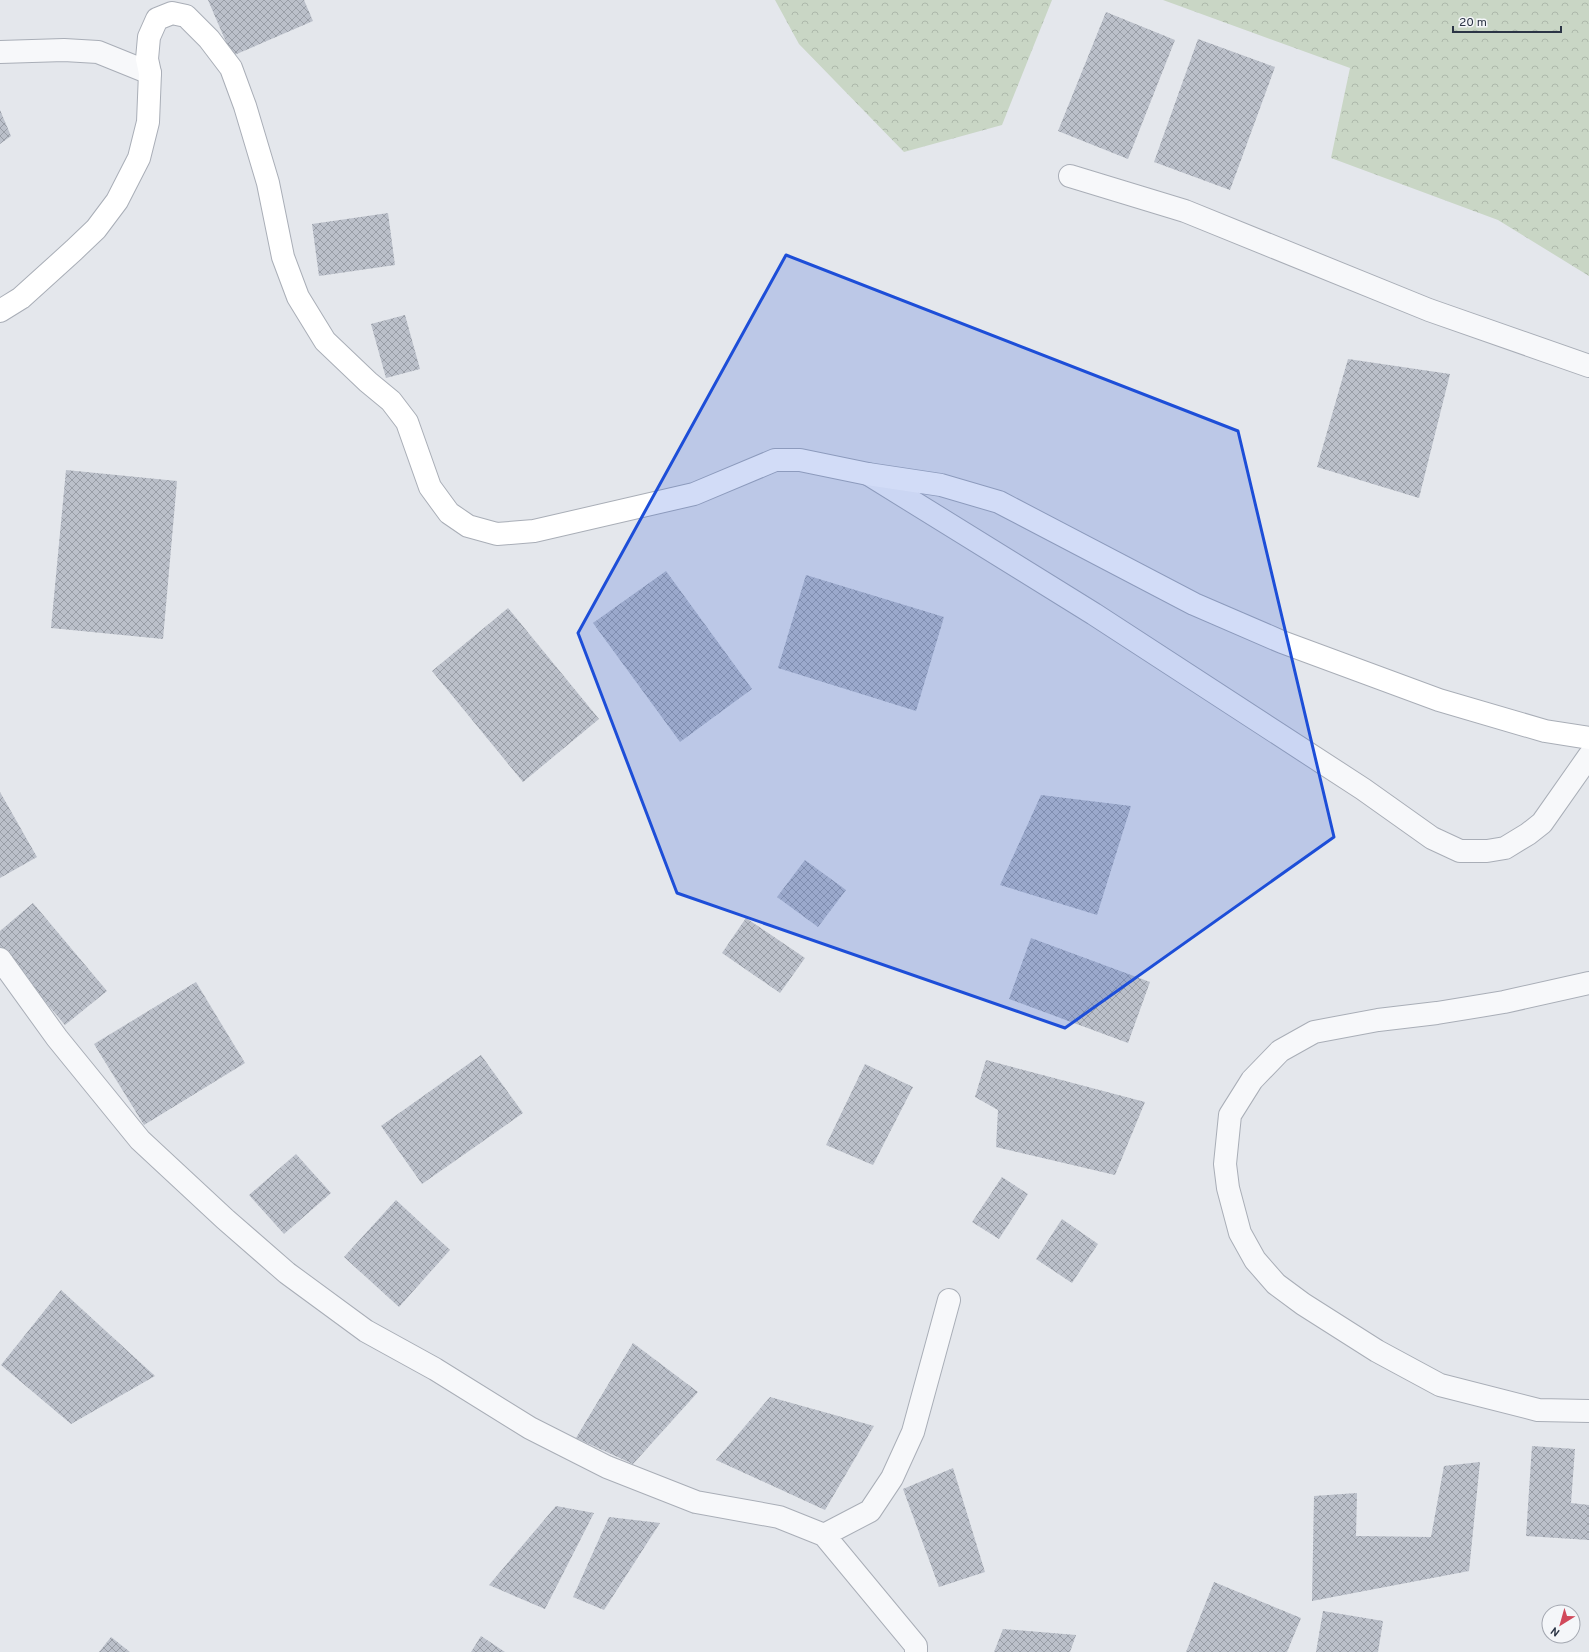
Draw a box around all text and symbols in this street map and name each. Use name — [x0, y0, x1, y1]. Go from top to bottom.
scale bar — [1453, 8, 1561, 34]
text: 20 m — [1459, 15, 1487, 31]
north arrow — [1541, 1604, 1581, 1644]
text: N — [1548, 1623, 1563, 1639]

